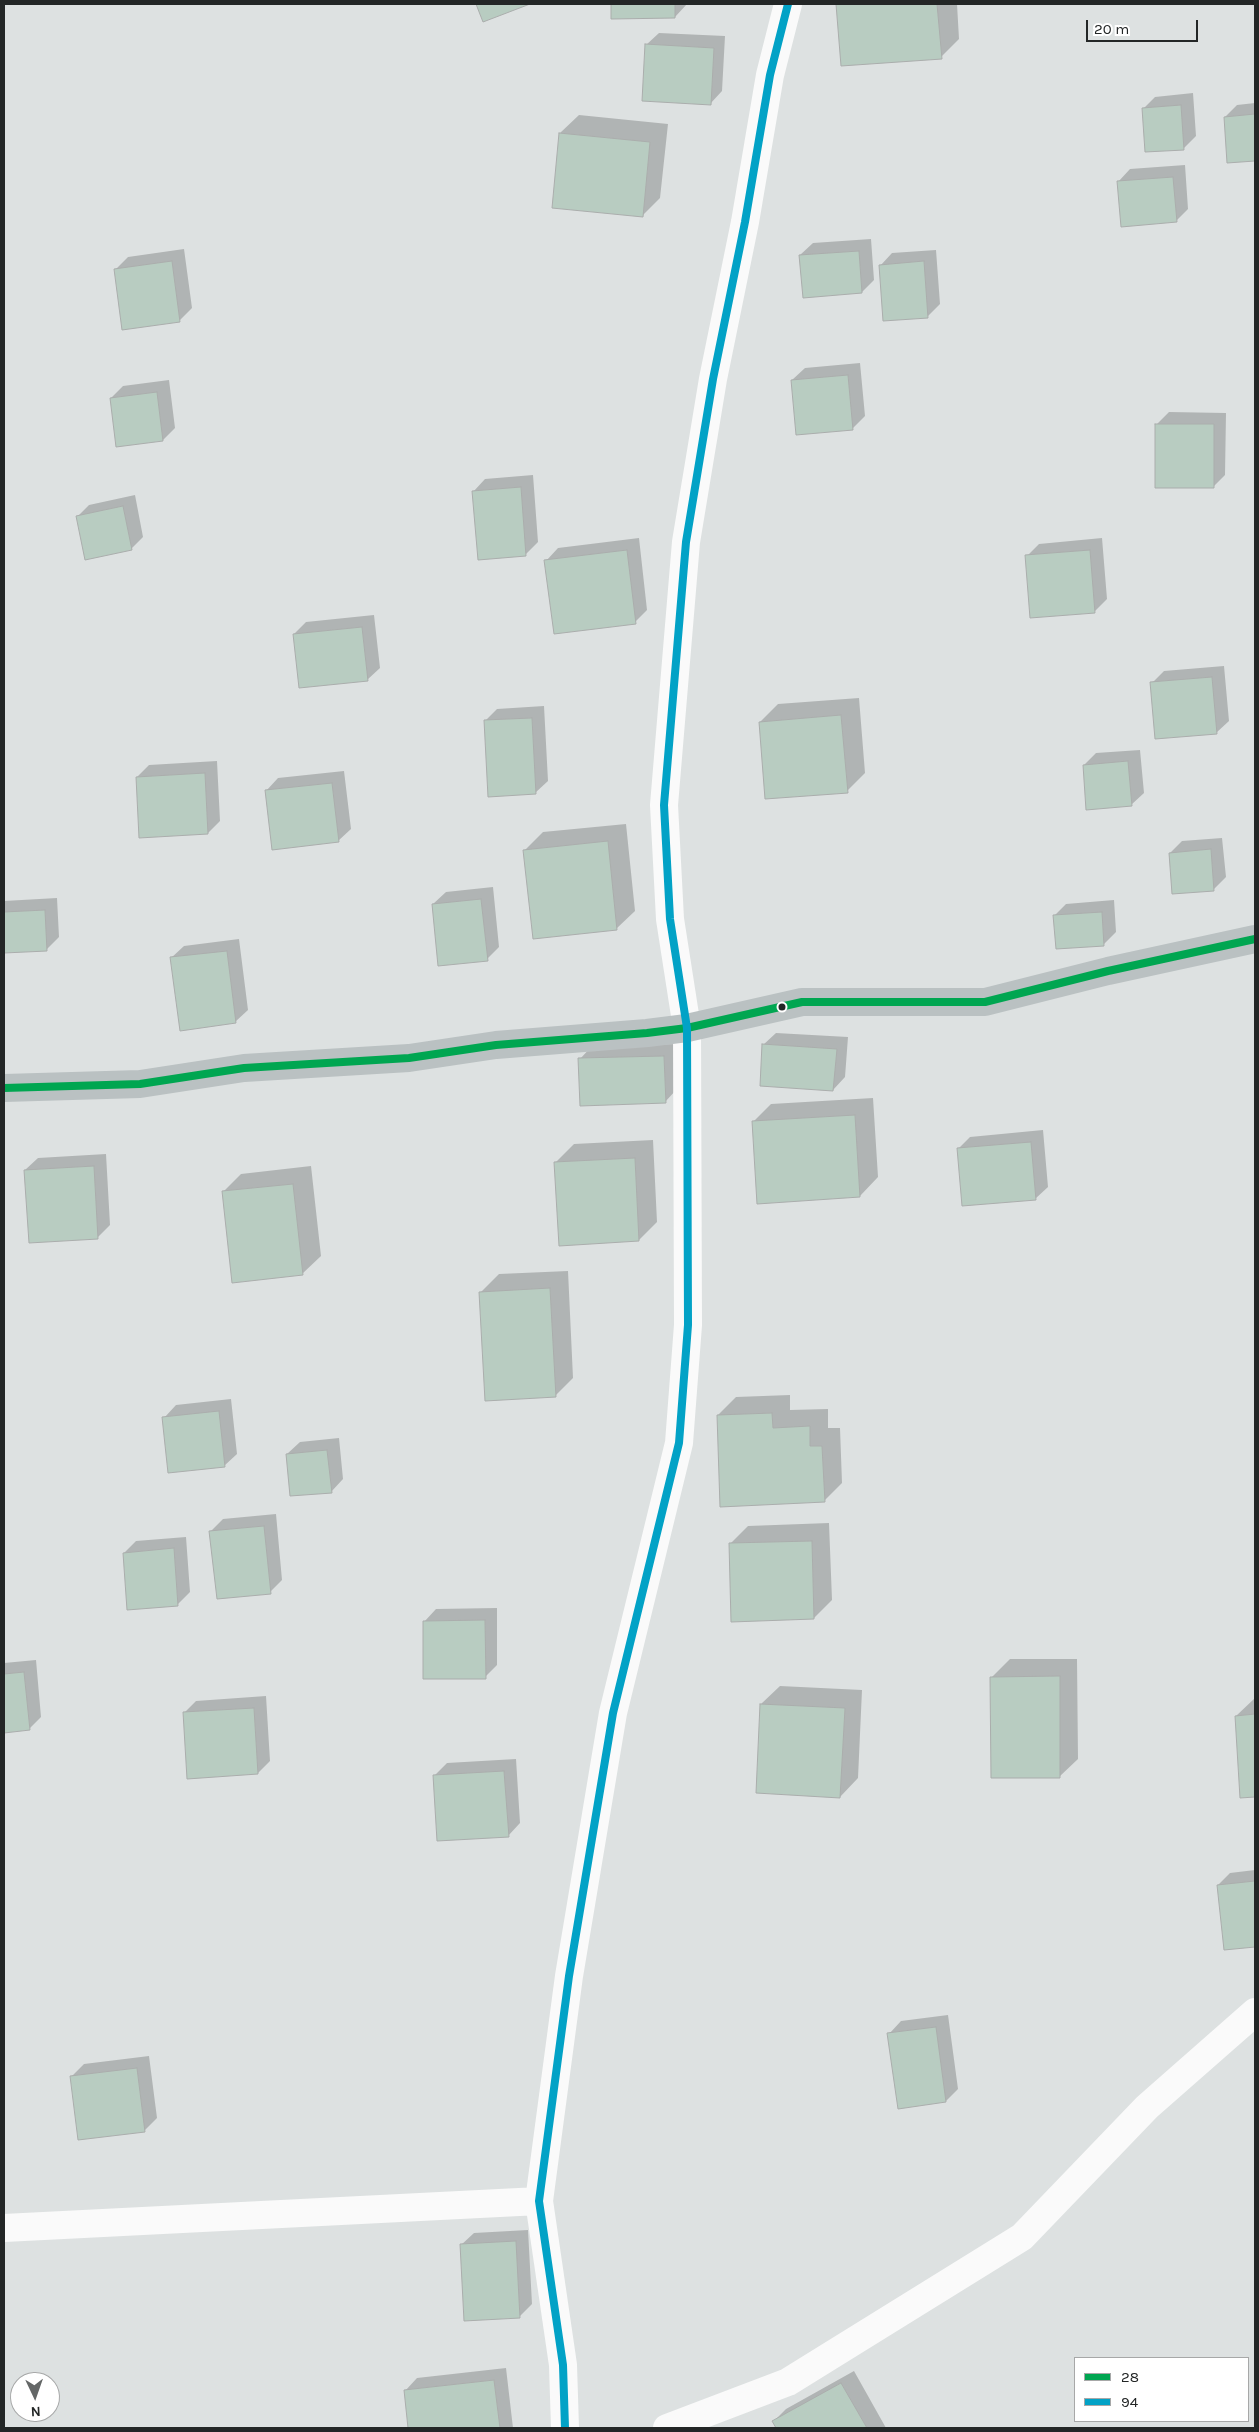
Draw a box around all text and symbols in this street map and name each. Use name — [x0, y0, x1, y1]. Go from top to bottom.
scale bar — [1089, 10, 1202, 42]
text: 20 m — [1094, 20, 1129, 38]
unlabelled marker — [777, 1002, 787, 1012]
legend — [1074, 2357, 1249, 2422]
text: 28 — [1121, 2368, 1139, 2386]
north arrow — [10, 2372, 60, 2422]
text: 94 — [1121, 2393, 1138, 2411]
text: N — [30, 2403, 41, 2420]

